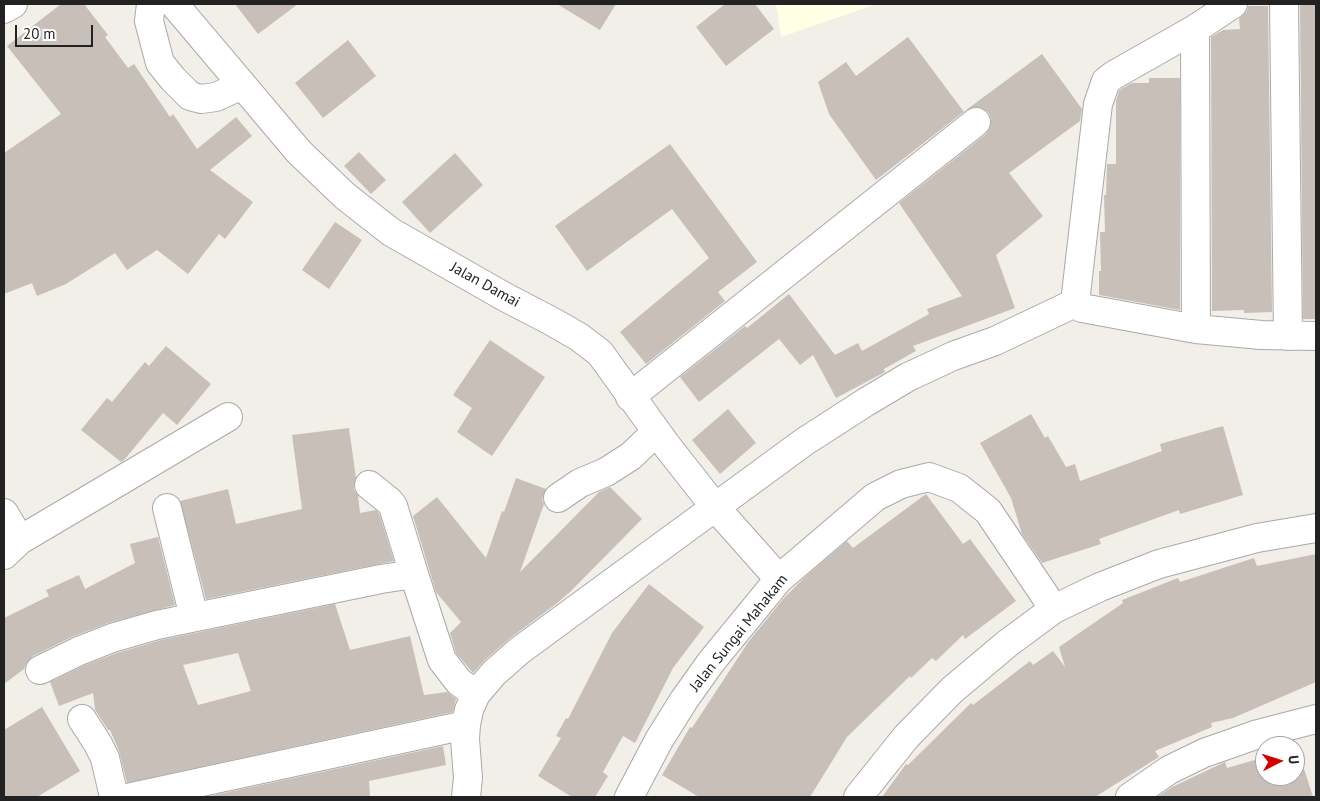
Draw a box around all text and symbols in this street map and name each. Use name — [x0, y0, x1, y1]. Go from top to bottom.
scale bar — [18, 15, 95, 47]
text: 20 m — [23, 24, 56, 43]
street label: Jalan Damai — [447, 259, 523, 311]
street label: Jalan Sungai Mahakam — [686, 571, 792, 695]
north arrow — [1255, 736, 1305, 786]
text: U — [1285, 755, 1303, 765]

